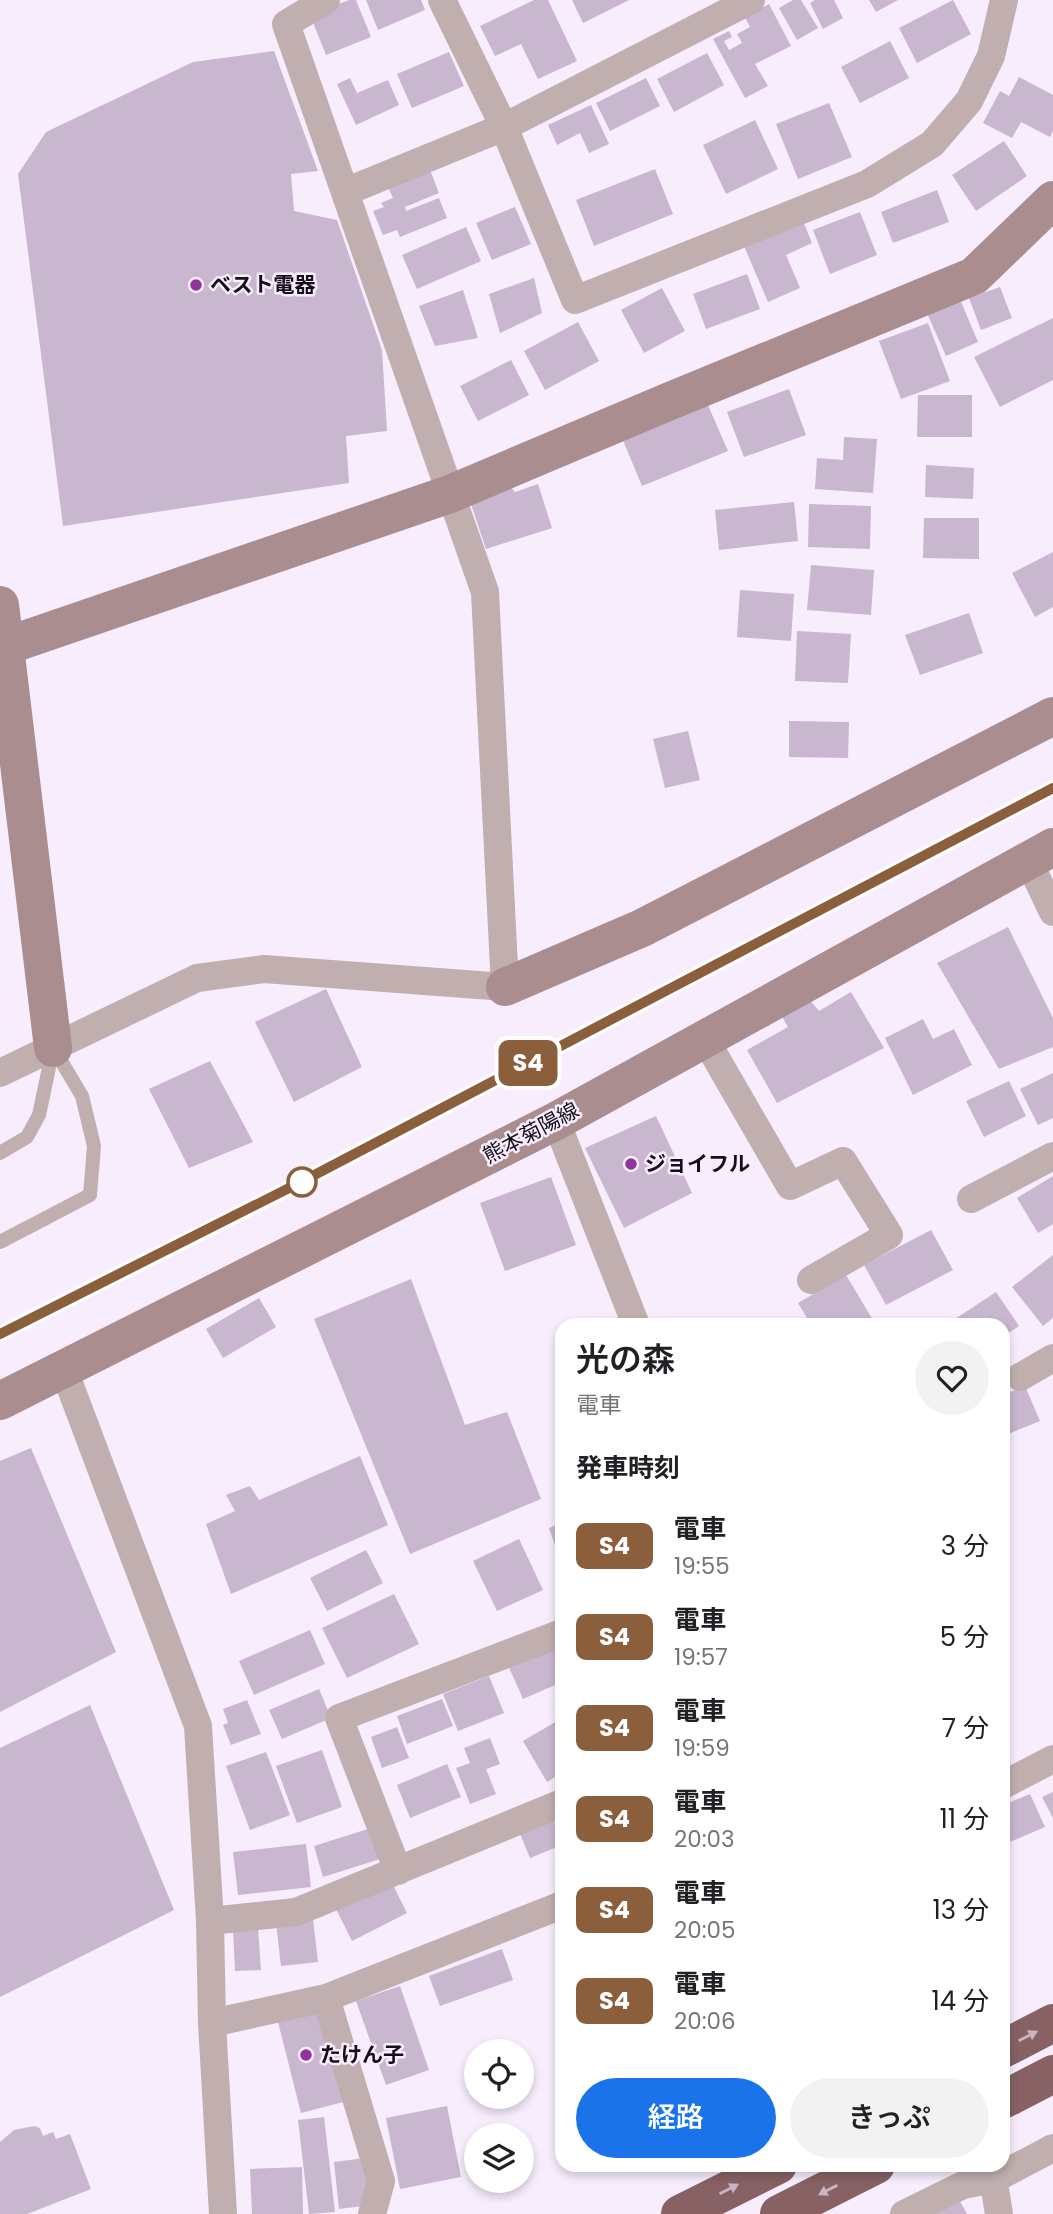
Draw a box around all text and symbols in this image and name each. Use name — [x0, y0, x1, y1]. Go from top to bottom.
place label: ベスト電器 — [210, 270, 315, 299]
marker: ベスト電器 — [188, 277, 204, 293]
line badge: S4 — [496, 1040, 560, 1086]
text: S4 — [512, 1046, 544, 1079]
street label: 熊本菊陽線 — [478, 1095, 584, 1170]
place label: ジョイフル — [645, 1149, 750, 1178]
marker: ジョイフル — [623, 1156, 639, 1172]
unlabelled marker — [287, 1167, 317, 1197]
text: 光の森 — [576, 1336, 675, 1383]
button: heart — [915, 1341, 989, 1415]
text: 電車 — [576, 1389, 622, 1421]
text: 発車時刻 — [576, 1450, 680, 1486]
text: 電車 — [674, 1511, 726, 1547]
text: 3 分 — [941, 1528, 989, 1564]
text: S4 — [599, 1529, 630, 1562]
text: 19:55 — [674, 1550, 730, 1582]
text: 電車 — [674, 1602, 726, 1638]
text: 5 分 — [940, 1619, 989, 1655]
text: S4 — [599, 1620, 630, 1653]
text: 19:57 — [674, 1641, 728, 1673]
text: 電車 — [674, 1693, 726, 1729]
text: 7 分 — [942, 1710, 989, 1746]
text: S4 — [599, 1711, 630, 1744]
text: 19:59 — [674, 1732, 730, 1764]
text: 電車 — [674, 1784, 726, 1820]
text: 11 分 — [939, 1801, 989, 1837]
text: S4 — [599, 1802, 630, 1835]
text: 20:03 — [674, 1823, 735, 1855]
text: 電車 — [674, 1875, 726, 1911]
text: 13 分 — [932, 1892, 989, 1928]
text: S4 — [599, 1893, 630, 1926]
text: 20:05 — [674, 1914, 735, 1946]
text: 電車 — [674, 1966, 726, 2002]
text: 14 分 — [931, 1983, 989, 2019]
text: S4 — [599, 1984, 630, 2017]
text: 20:06 — [674, 2005, 736, 2037]
one-way arrow — [1018, 2030, 1038, 2041]
map controls — [464, 2039, 534, 2193]
button: locate — [464, 2039, 534, 2109]
place label: たけん子 — [320, 2040, 404, 2069]
marker: たけん子 — [298, 2047, 314, 2063]
button: 経路 — [576, 2078, 776, 2158]
button: きっぷ — [790, 2078, 989, 2158]
button: layers — [464, 2123, 534, 2193]
one-way arrow — [719, 2184, 739, 2195]
one-way arrow — [818, 2184, 838, 2195]

